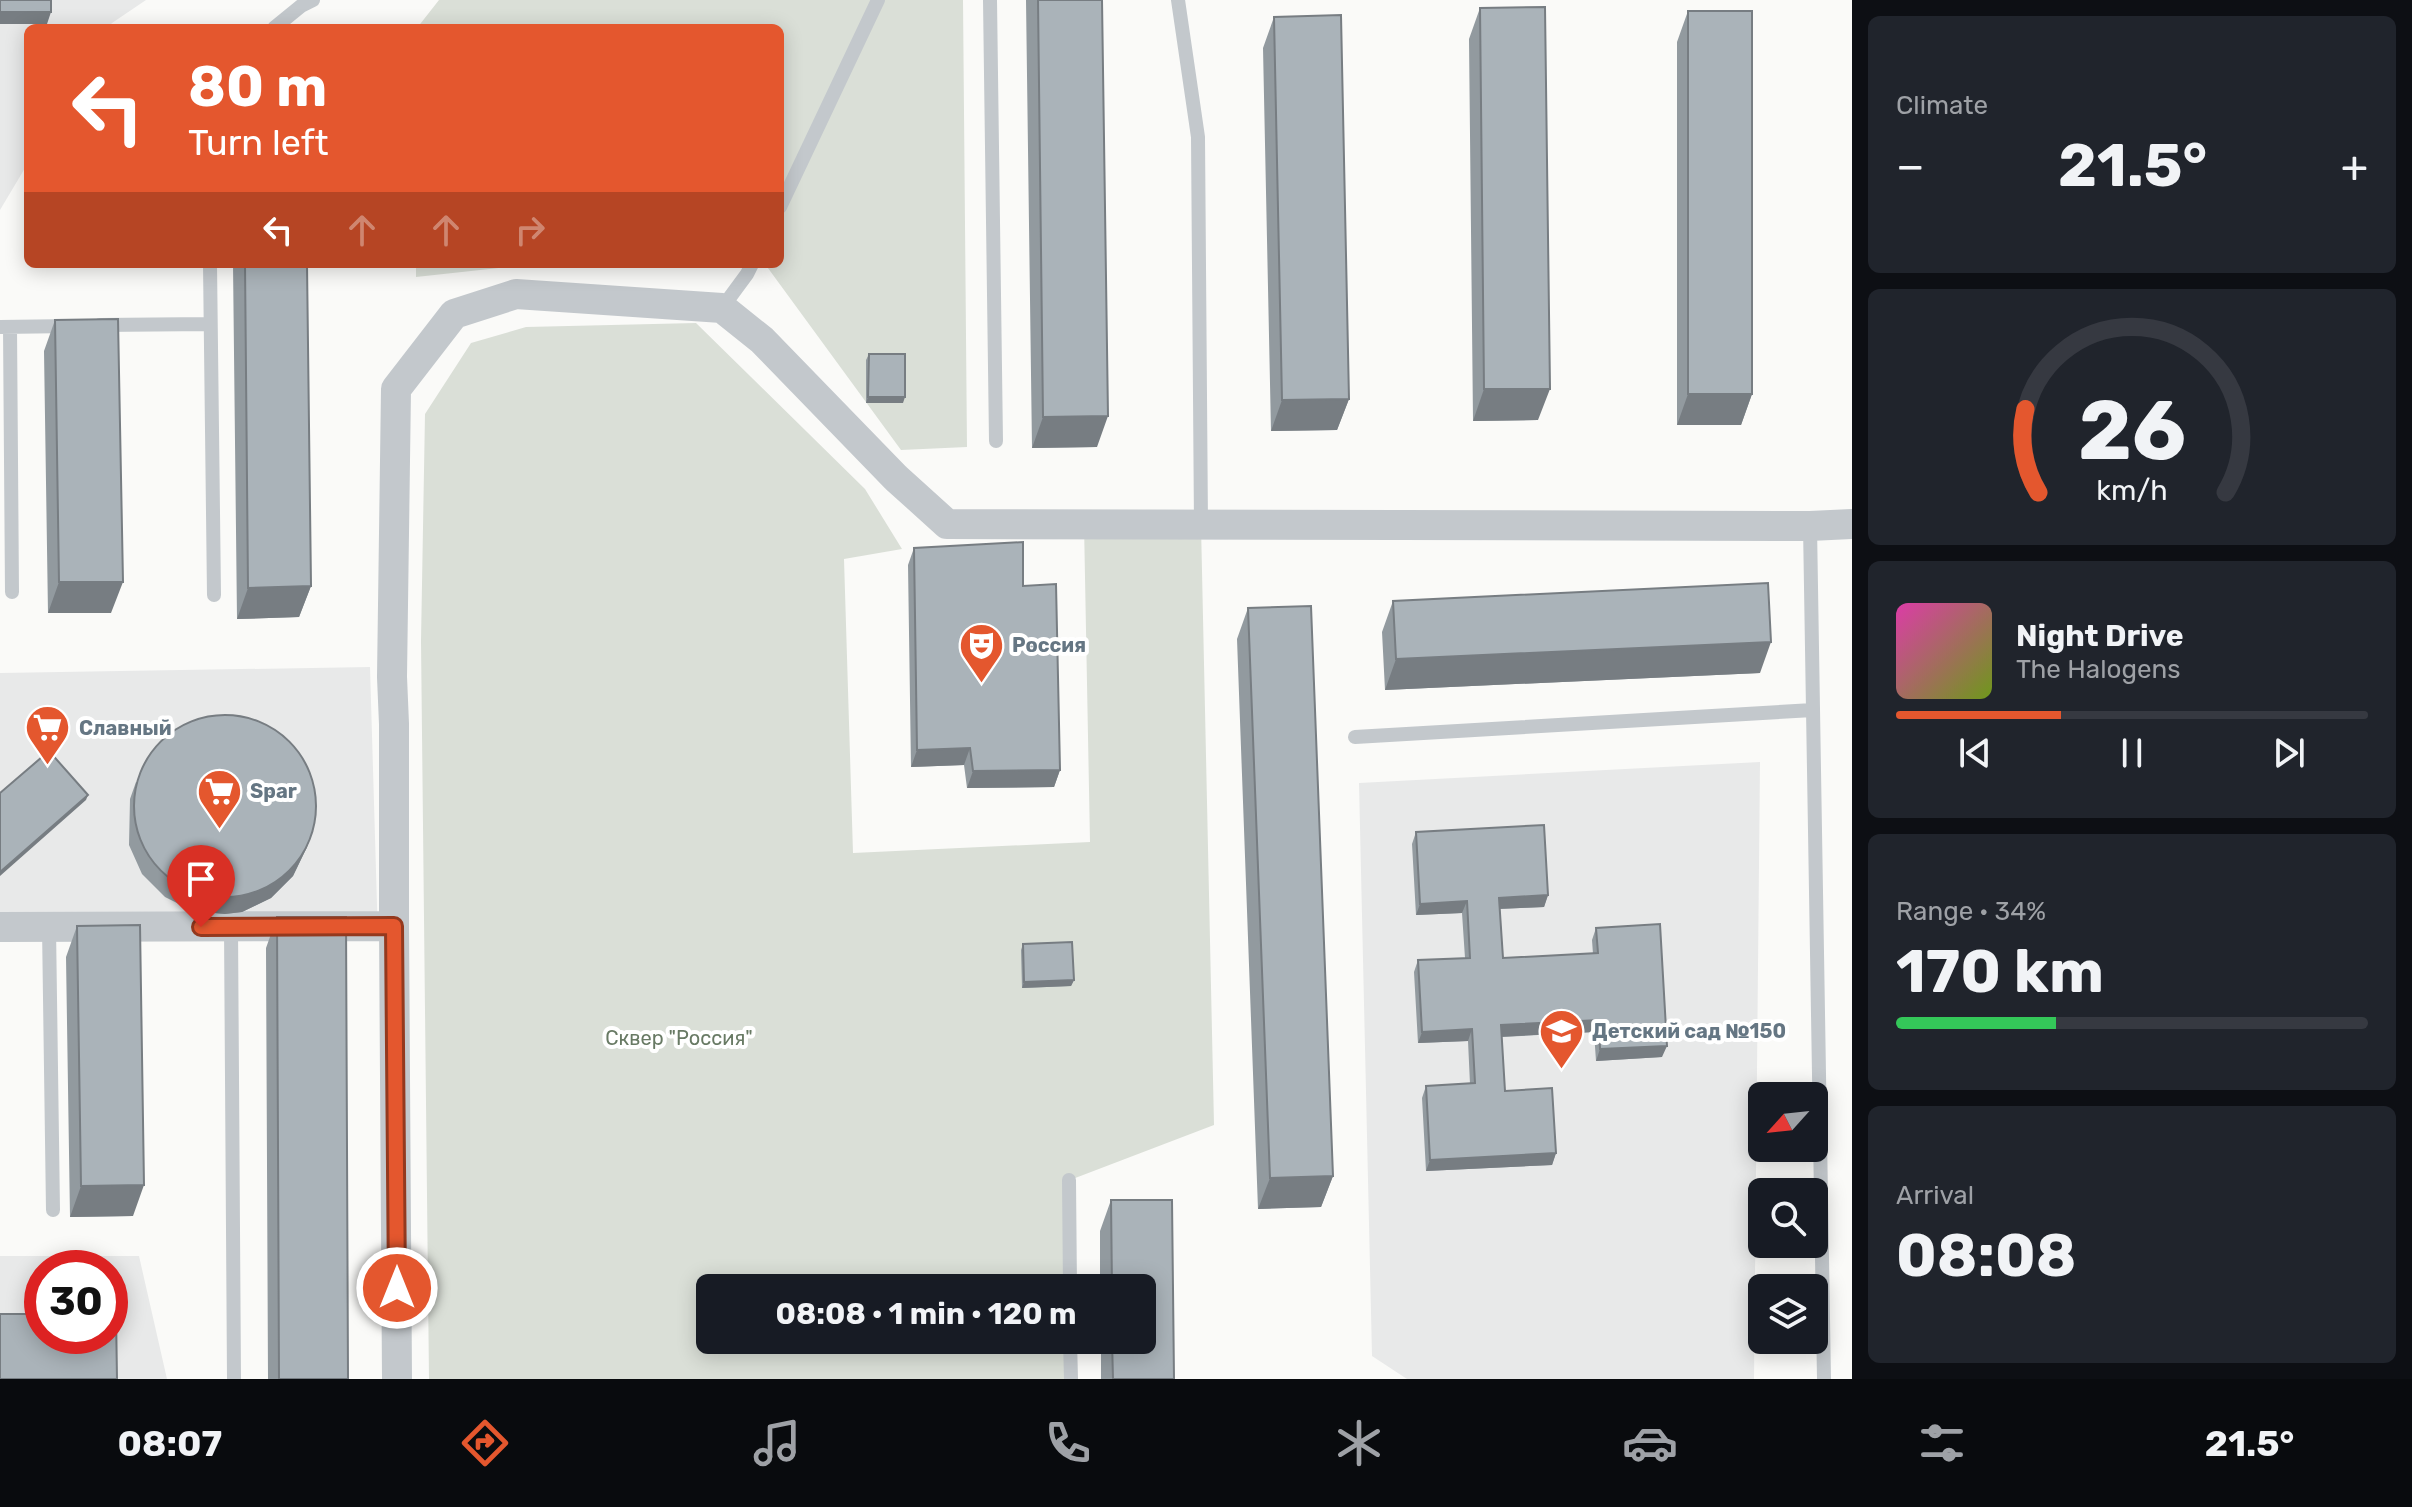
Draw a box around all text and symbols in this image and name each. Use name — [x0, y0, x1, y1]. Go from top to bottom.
text: 80 m — [188, 54, 327, 120]
icon: left — [56, 56, 160, 160]
text: Climate — [1896, 90, 1988, 121]
text: Turn left — [188, 121, 329, 164]
text: 21.5° — [2058, 130, 2207, 201]
text: − — [1896, 140, 1925, 192]
text: + — [2341, 140, 2368, 192]
icon: left — [256, 208, 300, 252]
icon: ahead — [340, 208, 384, 252]
icon: ahead — [424, 208, 468, 252]
icon: right — [508, 208, 552, 252]
text: 26 — [2078, 380, 2186, 479]
text: km/h — [2096, 473, 2168, 507]
text: Night Drive — [2016, 618, 2184, 654]
theatre icon: Россия — [957, 621, 1005, 684]
place label: Россия — [1012, 633, 1086, 657]
text: The Halogens — [2016, 654, 2181, 685]
supermarket icon: Славный — [24, 704, 72, 767]
place label: Славный — [79, 716, 171, 740]
icon: previous — [1953, 731, 1997, 775]
icon: pause — [2110, 731, 2154, 775]
icon: next — [2267, 731, 2311, 775]
supermarket icon: Spar — [195, 767, 243, 830]
place label: Spar — [250, 779, 297, 803]
pin — [167, 845, 235, 927]
icon: arrive — [179, 857, 223, 901]
text: Range · 34% — [1896, 896, 2046, 927]
text: 170 km — [1896, 936, 2104, 1007]
school or university icon: Детский сад №150 — [1537, 1007, 1585, 1070]
place label: Детский сад №150 — [1592, 1019, 1786, 1043]
park label: Сквер "Россия" — [605, 1026, 753, 1050]
north arrow — [1748, 1082, 1828, 1162]
map controls — [1748, 1082, 1828, 1354]
button: search — [1748, 1178, 1828, 1258]
text: Arrival — [1896, 1180, 1974, 1211]
text: 08:08 — [1896, 1220, 2076, 1291]
position arrow — [355, 1246, 439, 1330]
speed limit sign: 30 — [24, 1250, 128, 1354]
button: layers — [1748, 1274, 1828, 1354]
text: 08:08 · 1 min · 120 m — [776, 1296, 1076, 1332]
icon: directions — [457, 1415, 513, 1471]
icon: music — [749, 1415, 805, 1471]
icon: phone — [1040, 1415, 1096, 1471]
icon: climate — [1331, 1415, 1387, 1471]
icon: car — [1622, 1415, 1678, 1471]
icon: filters — [1914, 1415, 1970, 1471]
text: 08:07 — [118, 1422, 222, 1465]
text: 21.5° — [2205, 1422, 2294, 1465]

